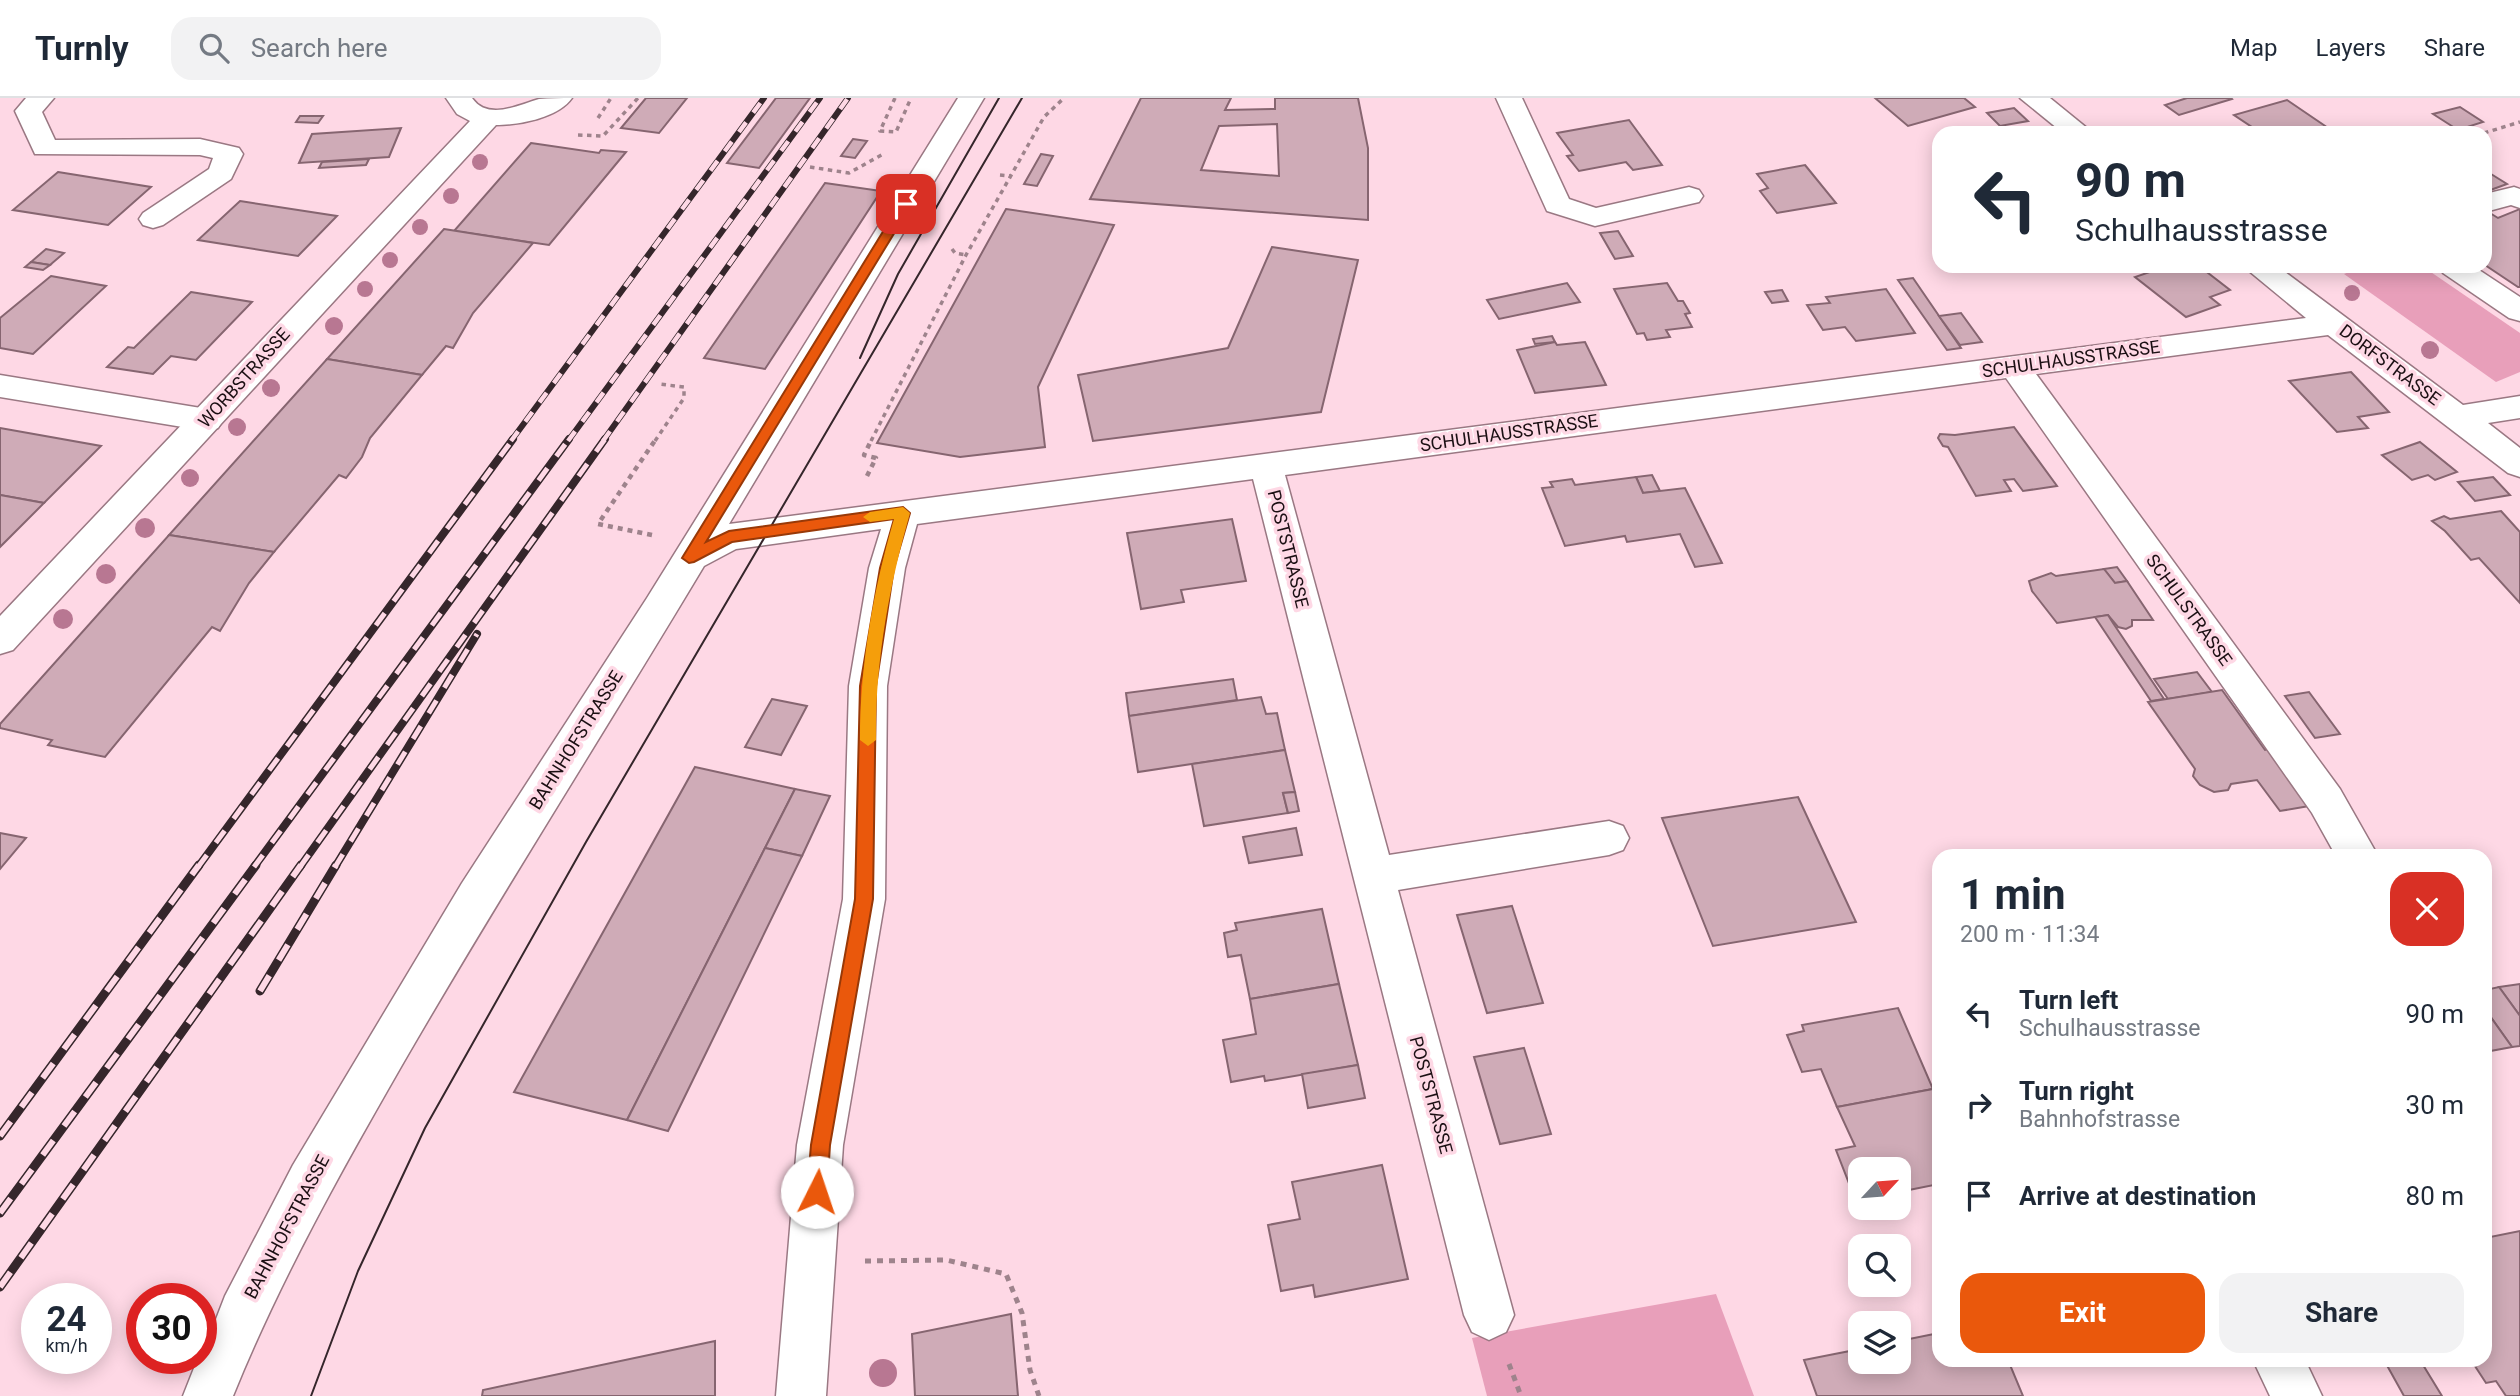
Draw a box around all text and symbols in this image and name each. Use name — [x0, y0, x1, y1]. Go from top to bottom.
search box — [171, 17, 661, 80]
text: Turnly — [35, 29, 129, 68]
icon: search — [195, 29, 233, 67]
text: Search here — [251, 33, 387, 63]
text: Map — [2230, 34, 2278, 62]
text: Layers — [2316, 34, 2386, 62]
text: Share — [2424, 34, 2485, 62]
text: 90 m — [2075, 152, 2186, 209]
icon: left — [1960, 154, 2051, 245]
pin — [876, 174, 936, 234]
icon: arrive — [887, 185, 925, 223]
text: Schulhausstrasse — [2075, 211, 2328, 249]
street label: DORFSTRASSE — [2336, 320, 2445, 409]
street label: WORBSTRASSE — [193, 324, 294, 432]
street label: SCHULHAUSSTRASSE — [1981, 336, 2161, 381]
street label: SCHULHAUSSTRASSE — [1419, 410, 1599, 455]
street label: POSTSTRASSE — [1264, 488, 1313, 610]
street label: SCHULSTRASSE — [2142, 550, 2237, 669]
street label: BAHNHOFSTRASSE — [524, 666, 627, 813]
text: 1 min — [1960, 870, 2066, 919]
button: close — [2390, 872, 2464, 946]
text: 200 m · 11:34 — [1960, 921, 2099, 948]
text: Turn left — [2019, 985, 2118, 1015]
icon: left — [1960, 995, 1998, 1033]
text: 90 m — [2406, 999, 2464, 1029]
text: Schulhausstrasse — [2019, 1015, 2201, 1042]
street label: POSTSTRASSE — [1406, 1034, 1457, 1156]
text: Turn right — [2019, 1076, 2134, 1106]
icon: right — [1960, 1086, 1998, 1124]
text: 30 m — [2406, 1090, 2464, 1120]
text: Bahnhofstrasse — [2019, 1106, 2180, 1133]
street label: BAHNHOFSTRASSE — [240, 1151, 333, 1302]
position arrow — [780, 1155, 854, 1229]
north arrow — [1848, 1157, 1911, 1220]
map controls — [1848, 1157, 1911, 1374]
icon: arrive — [1960, 1177, 1998, 1215]
text: Arrive at destination — [2019, 1181, 2256, 1211]
text: 80 m — [2406, 1181, 2464, 1211]
button: search — [1848, 1234, 1911, 1297]
button: Exit — [1960, 1273, 2205, 1353]
button: Share — [2219, 1273, 2464, 1353]
speed limit sign: 30 — [126, 1283, 217, 1374]
text: 24 — [46, 1299, 87, 1340]
button: layers — [1848, 1311, 1911, 1374]
text: km/h — [45, 1335, 88, 1356]

